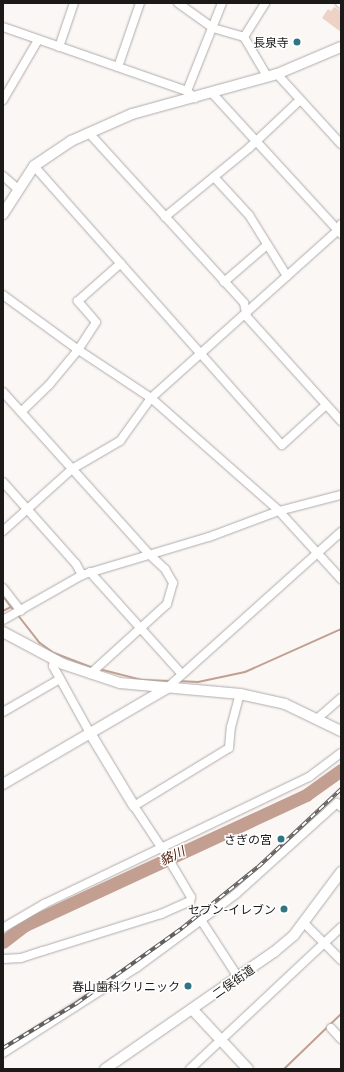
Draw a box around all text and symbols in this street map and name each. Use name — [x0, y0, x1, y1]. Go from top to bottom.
place label: 長泉寺 — [253, 35, 289, 49]
marker: 長泉寺 — [292, 37, 302, 47]
place label: さぎの宮 — [224, 832, 272, 846]
marker: さぎの宮 — [275, 833, 287, 845]
water label: 貉川 — [157, 843, 187, 869]
place label: セブン-イレブン — [188, 902, 276, 916]
marker: セブン-イレブン — [279, 904, 289, 914]
street label: 二俣街道 — [209, 961, 257, 1001]
place label: 春山歯科クリニック — [72, 979, 180, 993]
marker: 春山歯科クリニック — [183, 981, 193, 991]

